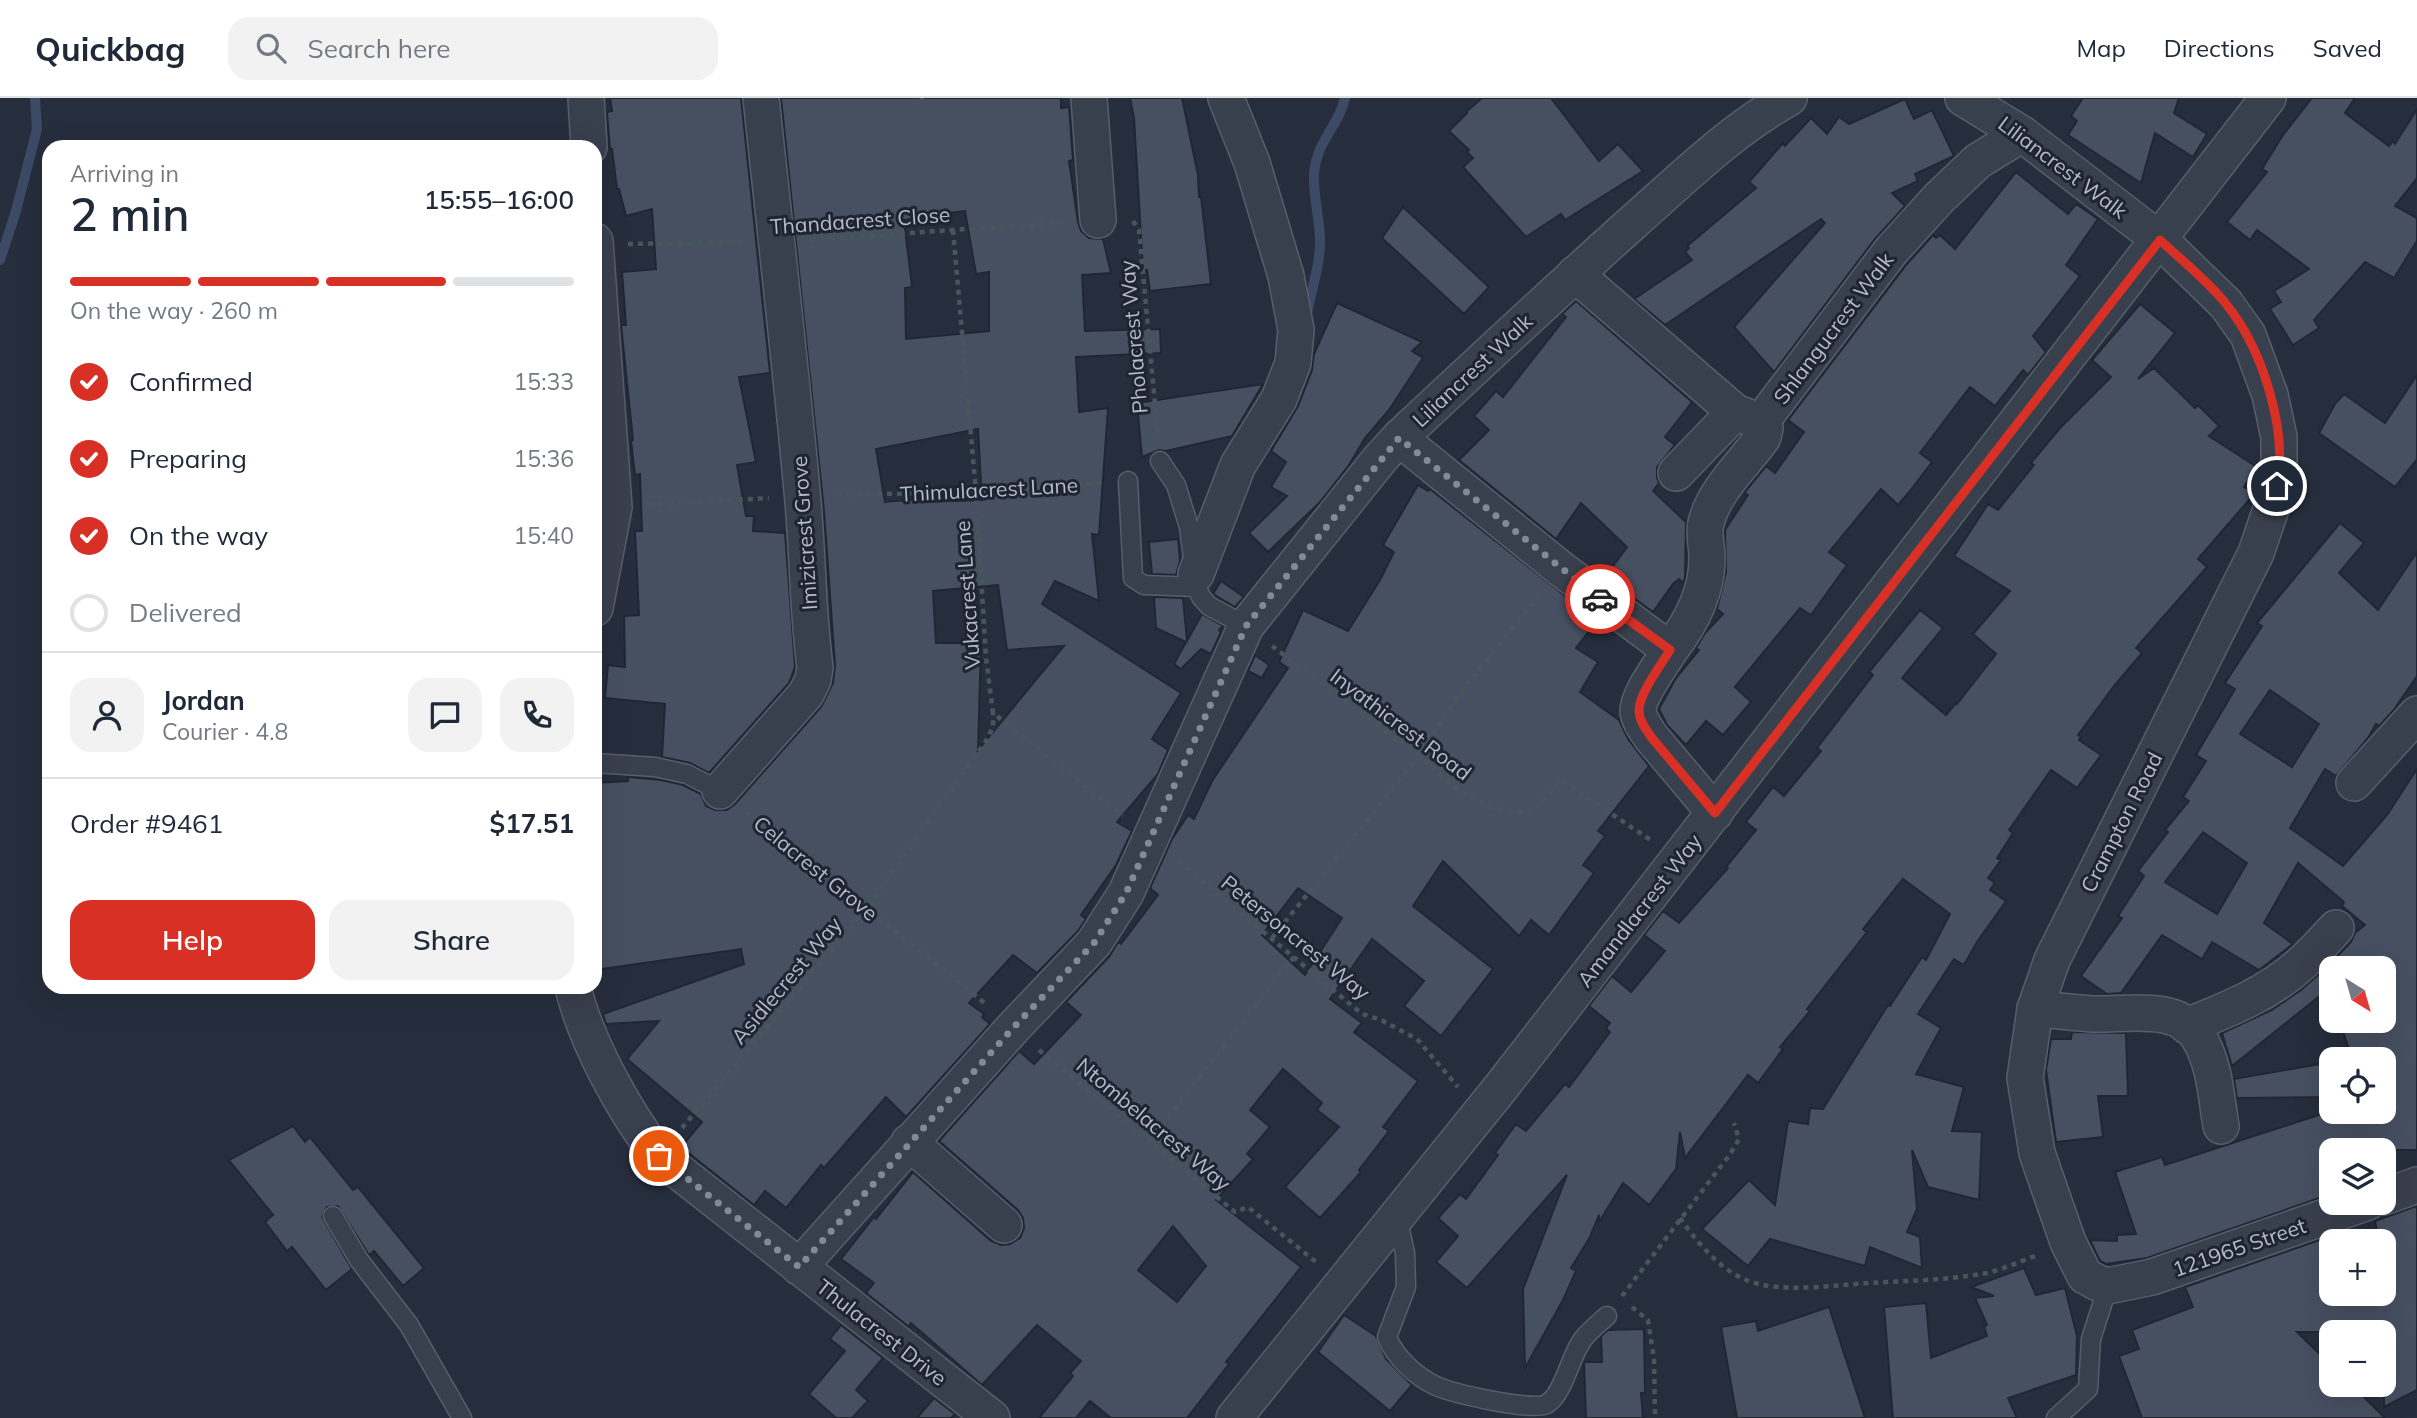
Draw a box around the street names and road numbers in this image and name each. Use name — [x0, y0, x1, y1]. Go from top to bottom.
street label: Liliancrest Walk — [1994, 110, 2133, 224]
street label: Thandacrest Close — [769, 201, 951, 239]
street label: Shlangucrest Walk — [1768, 247, 1899, 409]
street label: Pholacrest Way — [1113, 259, 1153, 415]
street label: Liliancrest Walk — [1407, 308, 1537, 432]
street label: Imizicrest Grove — [786, 455, 822, 611]
street label: Thimulacrest Lane — [899, 471, 1079, 507]
street label: Vukacrest Lane — [949, 520, 985, 670]
street label: Inyathicrest Road — [1325, 663, 1477, 785]
street label: Crampton Road — [2074, 748, 2168, 896]
street label: Celacrest Grove — [749, 810, 883, 926]
street label: Amandlacrest Way — [1571, 828, 1707, 992]
street label: Petersoncrest Way — [1216, 869, 1376, 1005]
street label: Asidlecrest Way — [725, 911, 847, 1049]
street label: Ntombelacrest Way — [1072, 1052, 1236, 1196]
street label: 121965 Street — [2169, 1212, 2309, 1282]
street label: Thulacrest Drive — [812, 1273, 952, 1391]

